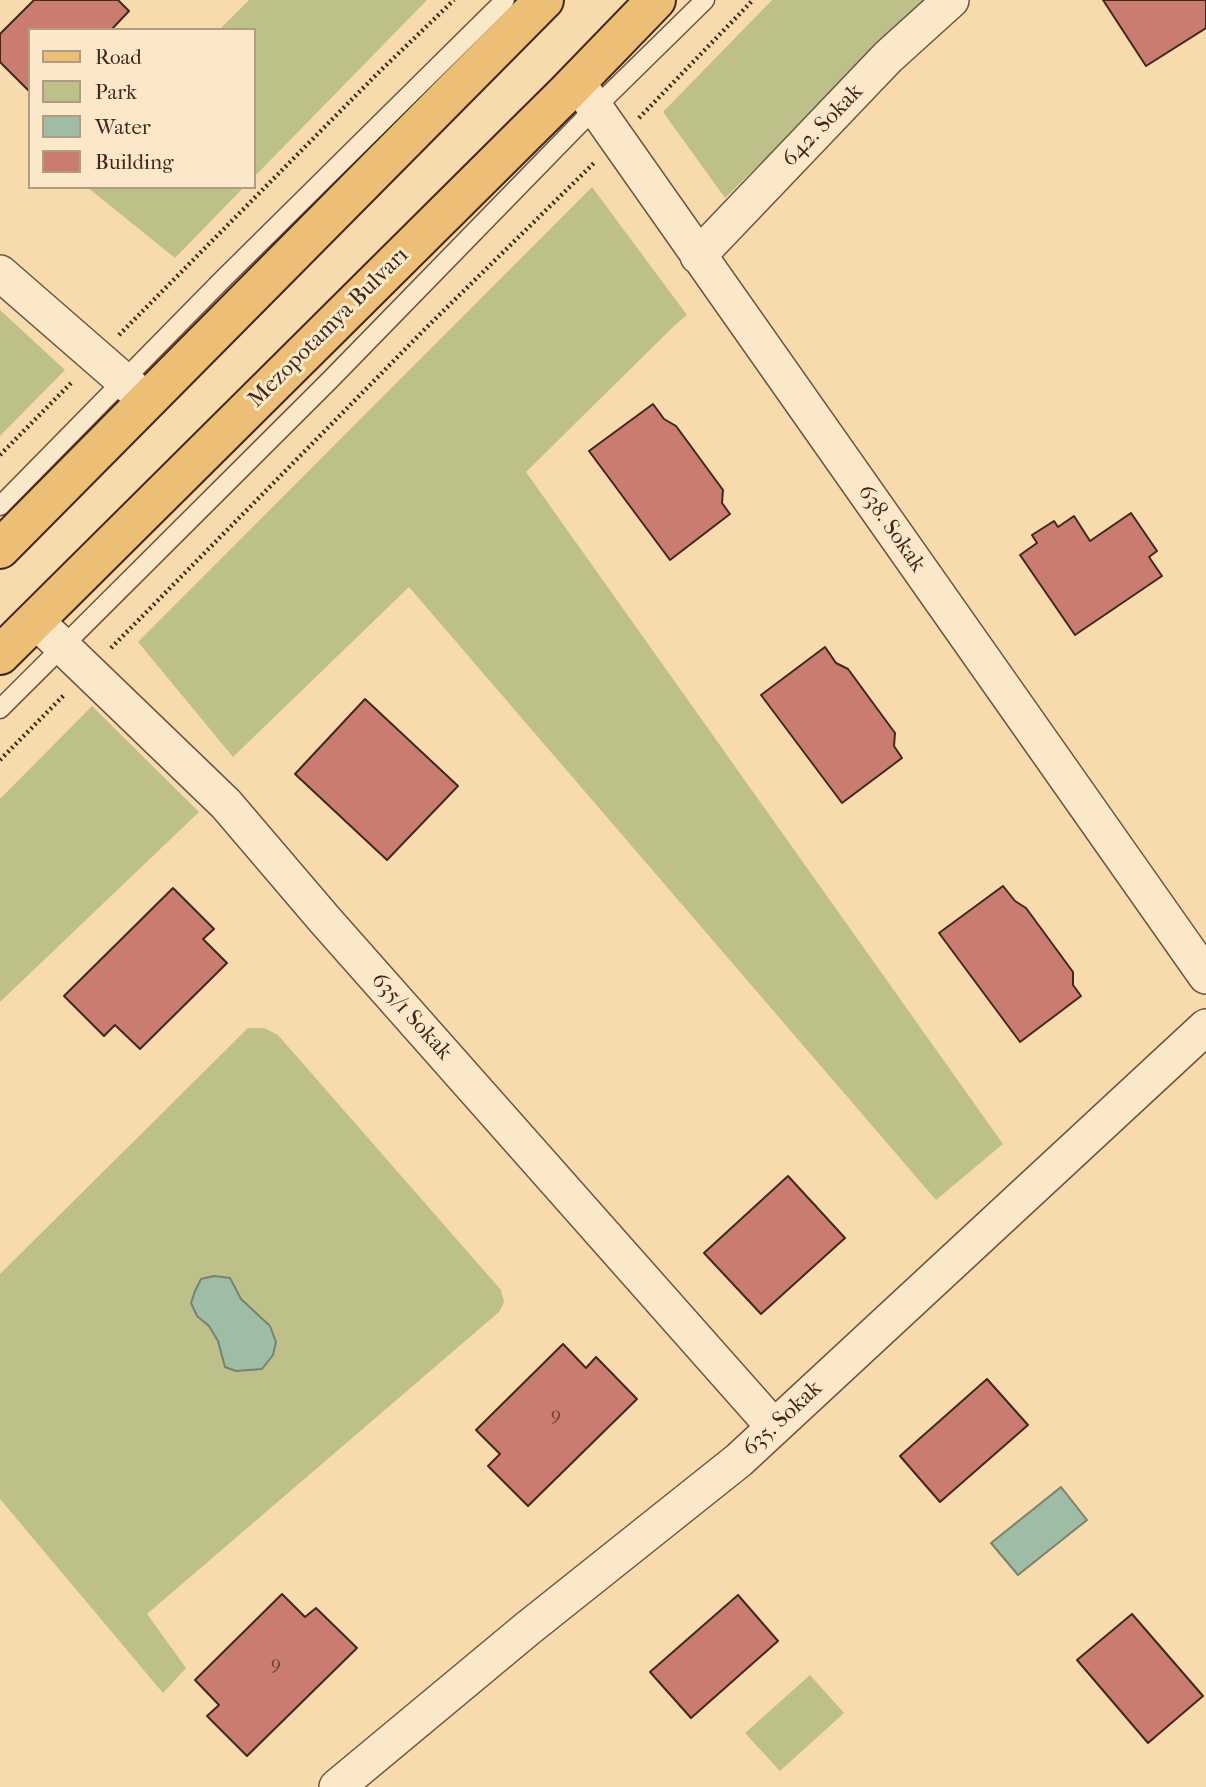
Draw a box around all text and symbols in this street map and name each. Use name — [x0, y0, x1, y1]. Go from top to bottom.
legend — [28, 28, 256, 189]
text: Road — [95, 45, 142, 69]
street label: 642. Sokak — [777, 79, 869, 173]
text: Park — [95, 80, 137, 104]
text: Water — [95, 115, 151, 139]
text: Building — [95, 150, 173, 174]
street label: Mezopotamya Bulvarı — [243, 242, 415, 414]
street label: 638. Sokak — [851, 480, 931, 578]
street label: 635/1 Sokak — [365, 968, 457, 1066]
street label: 635. Sokak — [737, 1375, 829, 1463]
house number: 9 — [551, 1404, 561, 1426]
house number: 9 — [271, 1653, 281, 1675]

